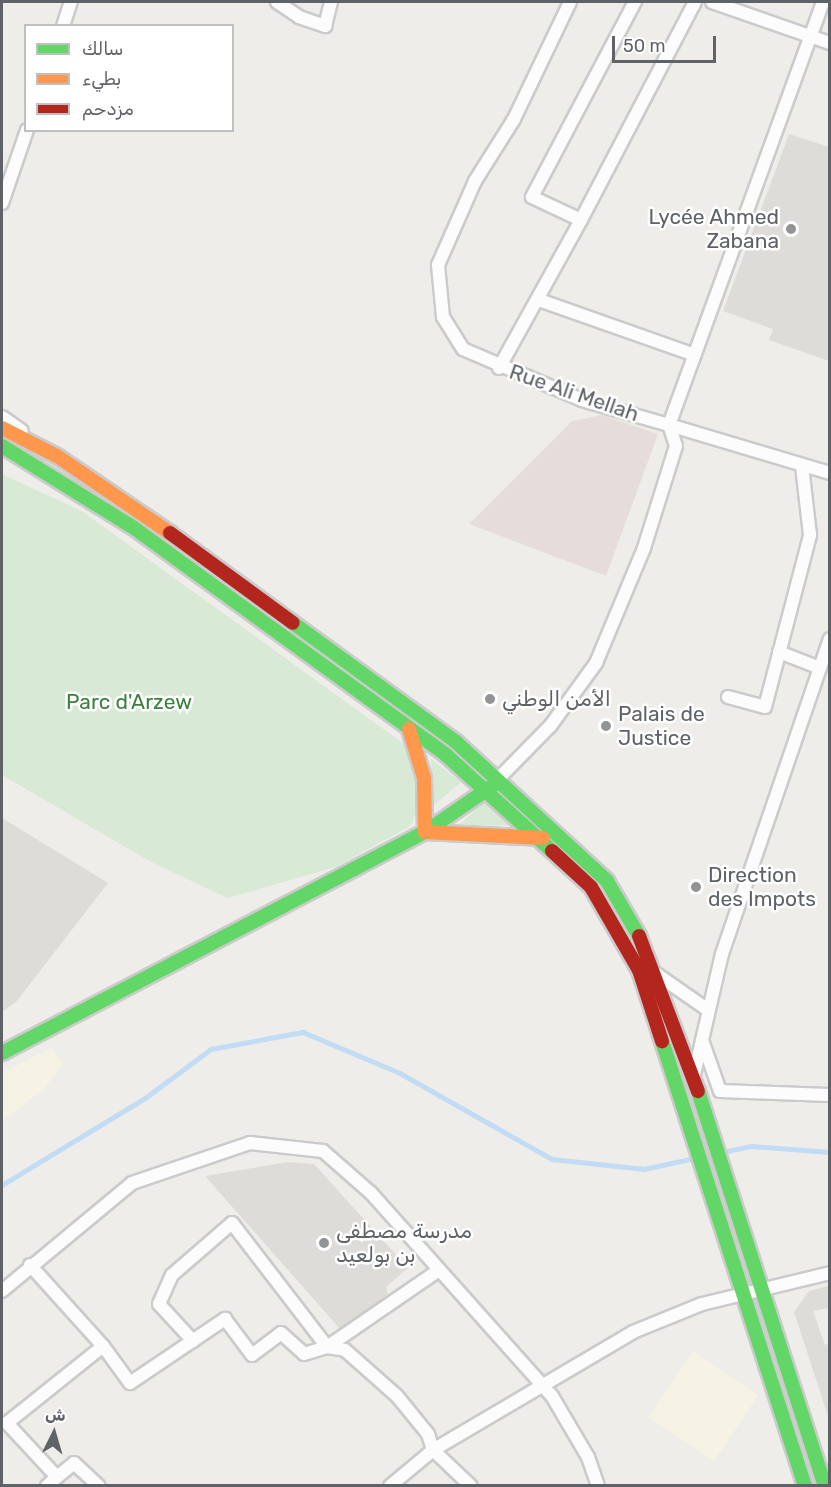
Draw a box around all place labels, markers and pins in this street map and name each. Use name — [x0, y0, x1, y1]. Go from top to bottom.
place label: Lycée Ahmed Zabana — [648, 204, 779, 254]
marker: Lycée Ahmed Zabana — [784, 222, 798, 236]
place label: الأمن الوطني — [502, 686, 611, 712]
marker: الأمن الوطني — [483, 692, 497, 706]
place label: Palais de Justice — [618, 701, 705, 751]
marker: Palais de Justice — [599, 719, 613, 733]
place label: Direction des Impots — [708, 862, 816, 912]
marker: Direction des Impots — [689, 880, 703, 894]
place label: مدرسة مصطفى بن بولعيد — [336, 1218, 472, 1268]
marker: مدرسة مصطفى بن بولعيد — [317, 1236, 331, 1250]

